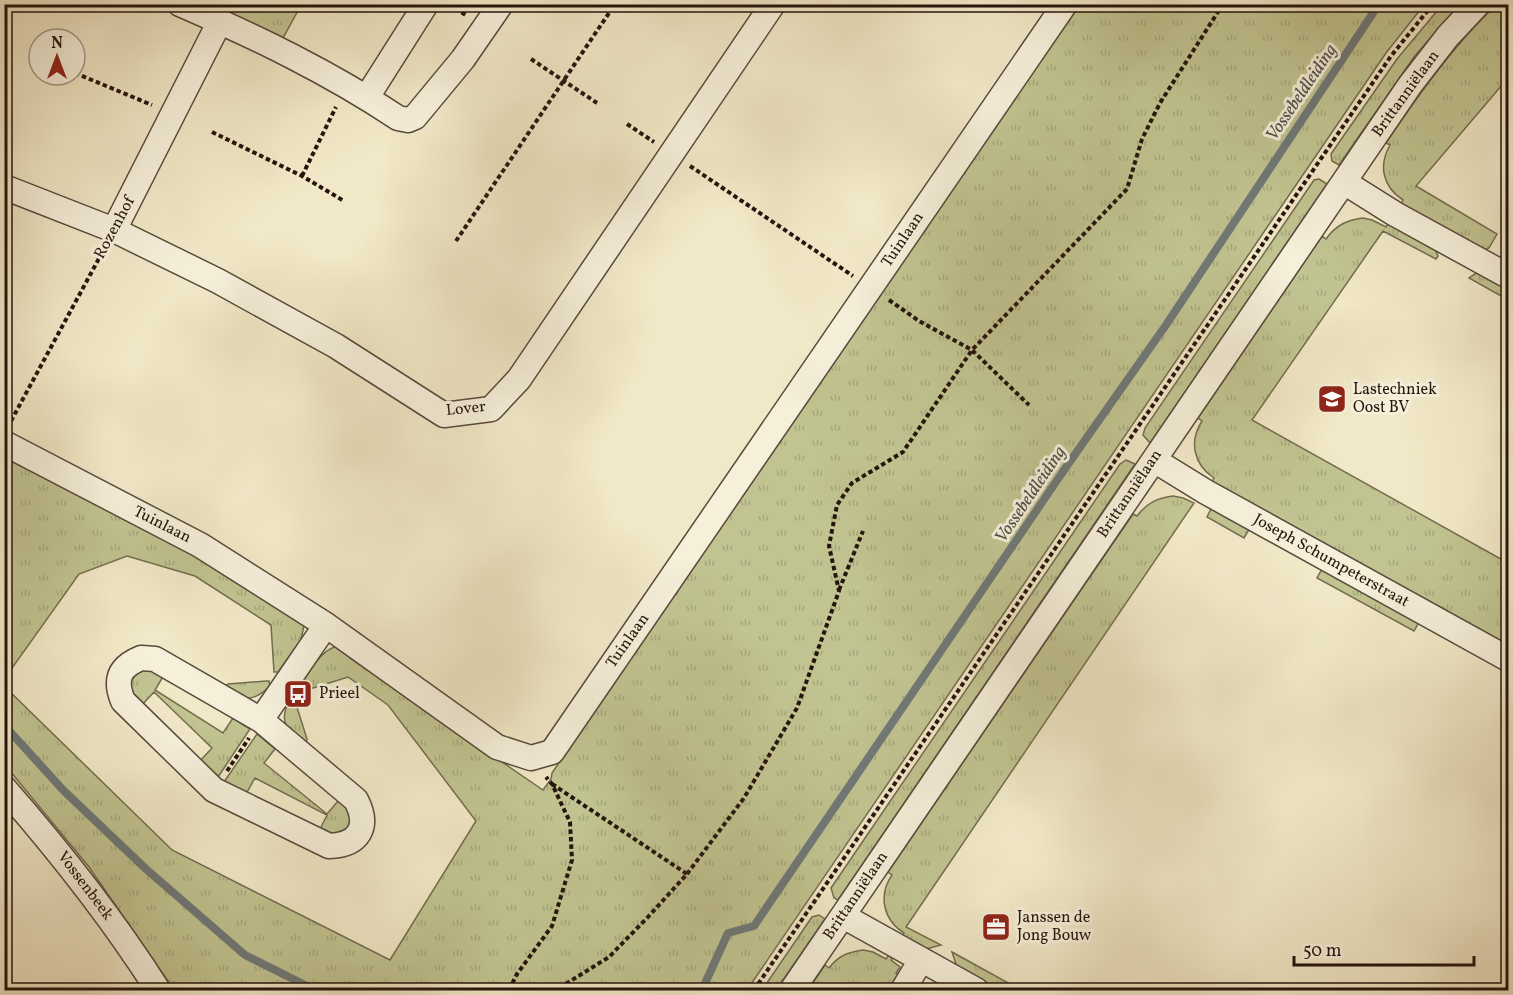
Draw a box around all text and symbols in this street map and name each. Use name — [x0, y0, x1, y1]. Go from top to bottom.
north arrow — [27, 27, 87, 87]
text: N — [51, 33, 63, 55]
water label: Vossebeldleiding — [1260, 40, 1344, 146]
street label: Brittanniëlaan — [1367, 46, 1445, 142]
street label: Rozenhof — [89, 192, 141, 263]
street label: Tuinlaan — [876, 208, 930, 272]
place label: Lastechniek Oost BV — [1353, 379, 1437, 419]
school or university icon: Lastechniek Oost BV — [1316, 383, 1348, 415]
street label: Lover — [445, 396, 487, 422]
water label: Vossebeldleiding — [989, 442, 1073, 548]
street label: Brittanniëlaan — [1092, 445, 1168, 543]
street label: Tuinlaan — [129, 501, 195, 549]
street label: Joseph Schumpeterstraat — [1249, 509, 1413, 613]
street label: Tuinlaan — [601, 609, 655, 673]
bus stop icon: Prieel — [282, 678, 314, 710]
place label: Prieel — [319, 683, 360, 705]
street label: Vossenbeek — [52, 847, 118, 925]
street label: Brittanniëlaan — [818, 847, 894, 945]
place label: Janssen de Jong Bouw — [1017, 907, 1092, 947]
office icon: Janssen de Jong Bouw — [980, 911, 1012, 943]
scale bar — [1294, 929, 1474, 967]
text: 50 m — [1303, 939, 1342, 964]

